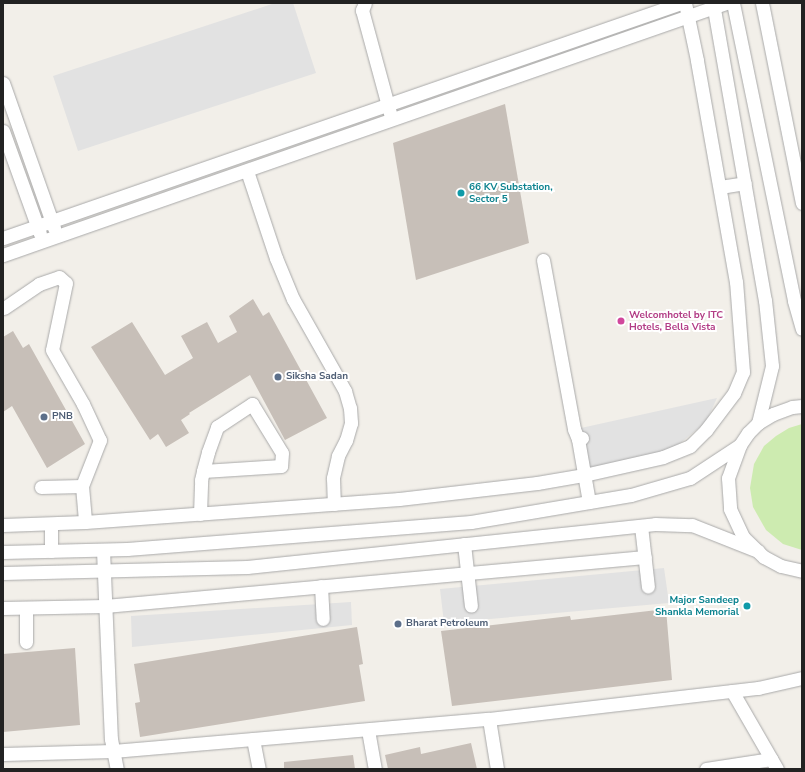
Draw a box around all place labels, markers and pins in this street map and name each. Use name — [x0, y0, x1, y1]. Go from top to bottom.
place label: 66 KV Substation, Sector 5 — [469, 181, 553, 204]
marker: 66 KV Substation, Sector 5 — [456, 188, 466, 198]
place label: Welcomhotel by ITC Hotels, Bella Vista — [629, 309, 723, 332]
marker: Welcomhotel by ITC Hotels, Bella Vista — [616, 316, 626, 326]
place label: Siksha Sadan — [286, 371, 348, 383]
marker: Siksha Sadan — [273, 372, 283, 382]
place label: PNB — [52, 411, 73, 423]
marker: PNB — [39, 412, 49, 422]
place label: Major Sandeep Shankla Memorial — [655, 594, 739, 618]
marker: Major Sandeep Shankla Memorial — [742, 601, 752, 611]
place label: Bharat Petroleum — [406, 618, 488, 630]
marker: Bharat Petroleum — [393, 619, 403, 629]

